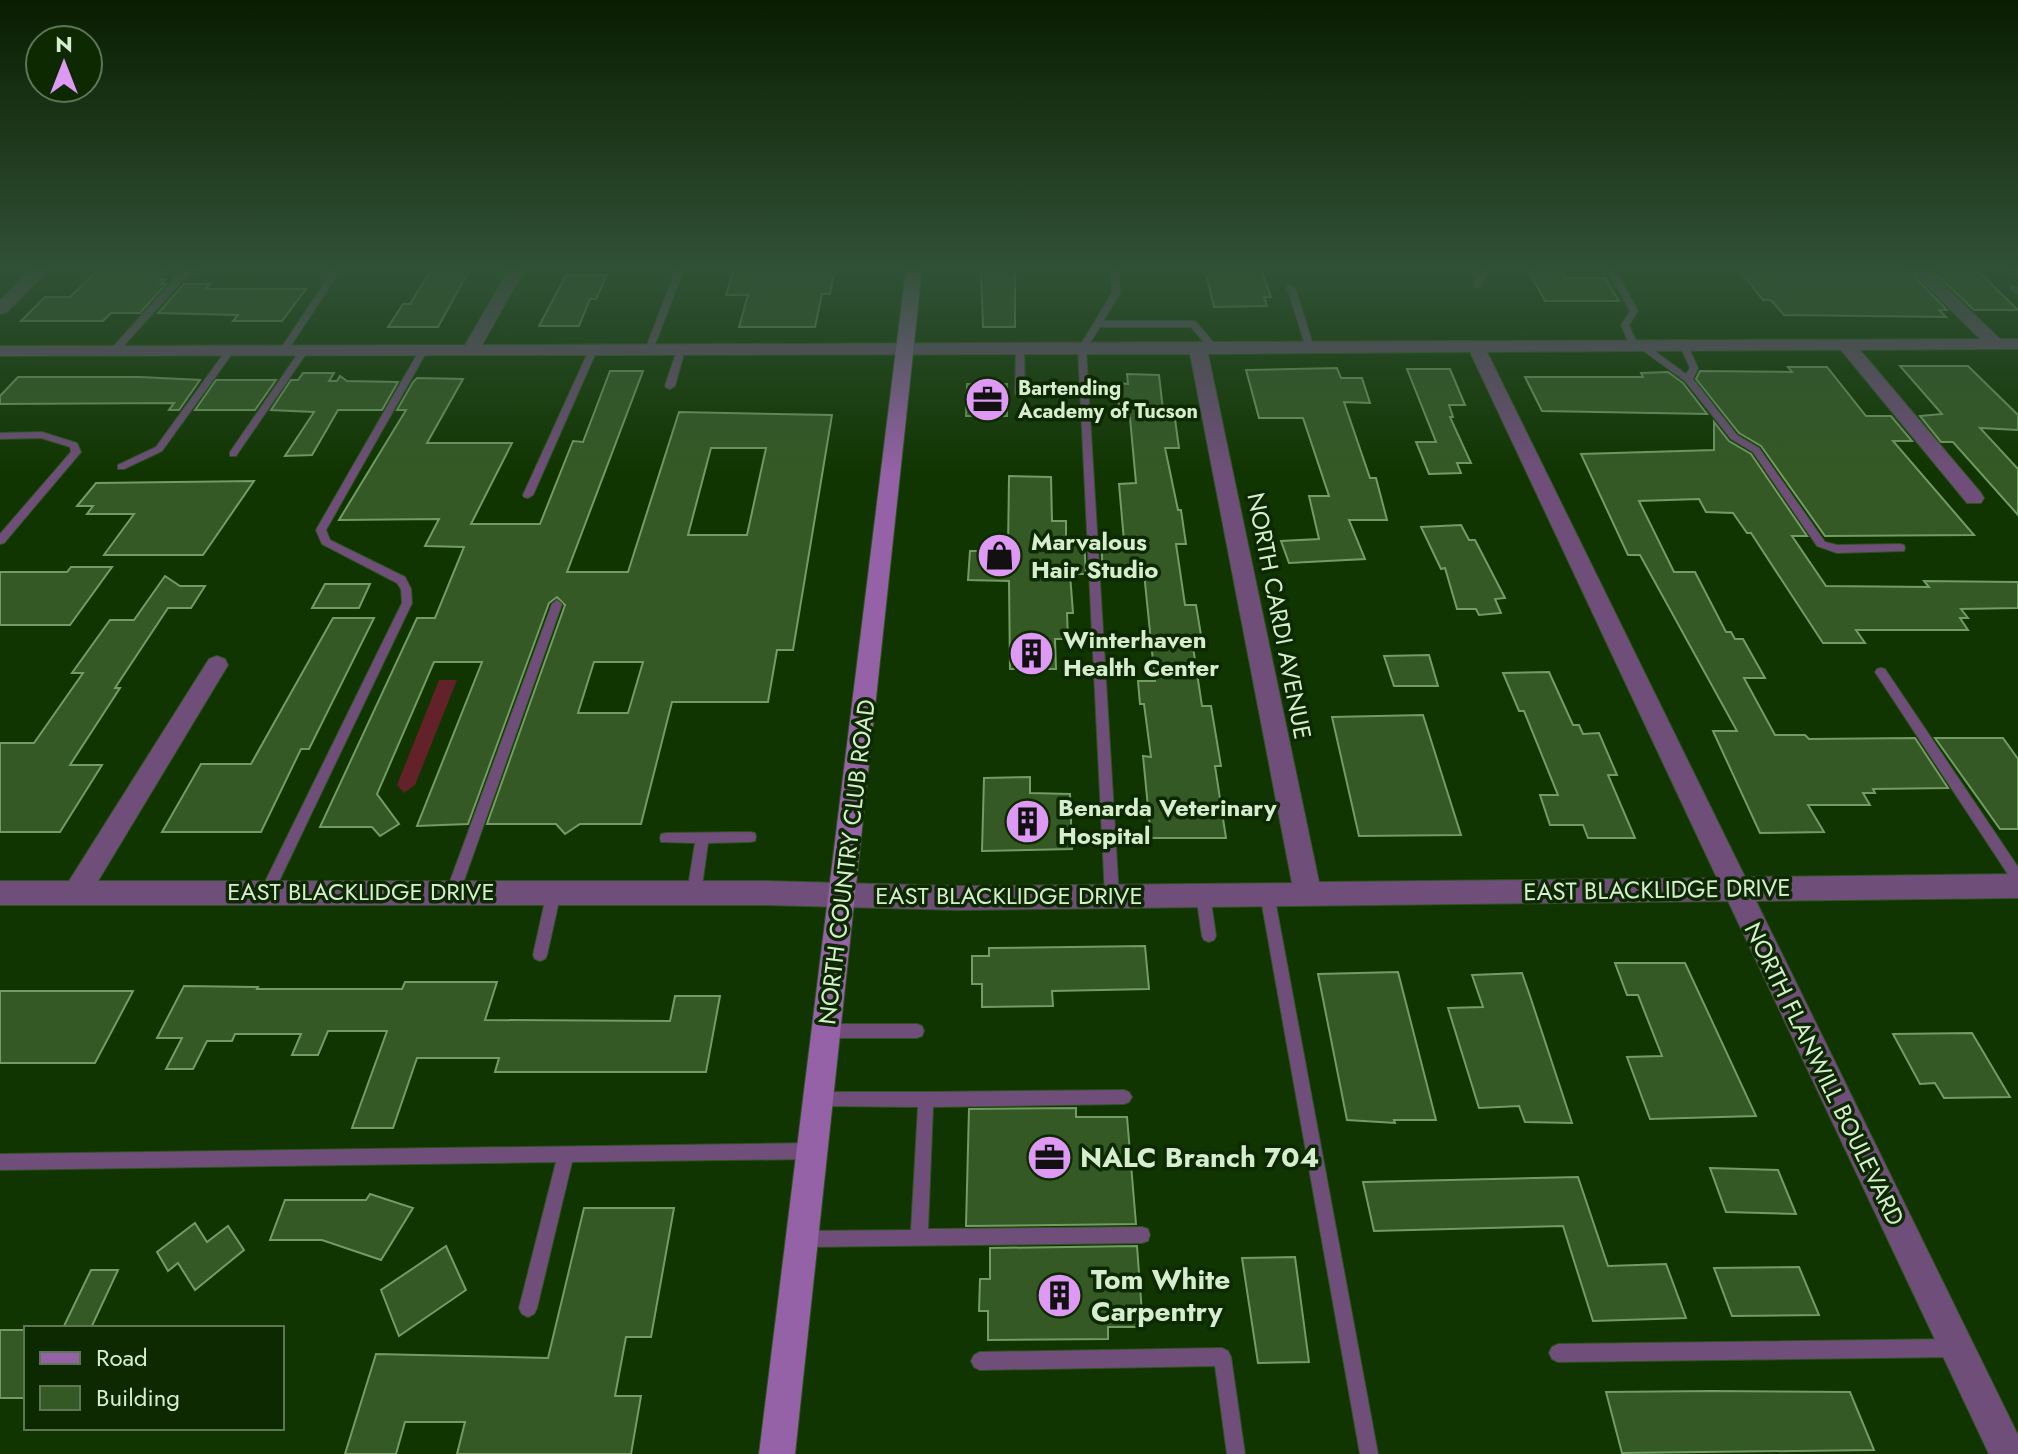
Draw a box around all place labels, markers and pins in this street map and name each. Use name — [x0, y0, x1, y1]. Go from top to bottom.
place label: Bartending Academy of Tucson — [1017, 374, 1198, 426]
office icon: Bartending Academy of Tucson — [963, 376, 1011, 424]
place label: Marvalous Hair Studio — [1031, 524, 1159, 587]
shop icon: Marvalous Hair Studio — [976, 532, 1024, 580]
place label: Winterhaven Health Center — [1063, 622, 1219, 685]
building icon: Winterhaven Health Center — [1008, 630, 1056, 678]
place label: Benarda Veterinary Hospital — [1058, 790, 1277, 853]
building icon: Benarda Veterinary Hospital — [1003, 798, 1051, 846]
office icon: NALC Branch 704 — [1025, 1133, 1073, 1181]
place label: NALC Branch 704 — [1080, 1137, 1319, 1178]
place label: Tom White Carpentry — [1091, 1259, 1230, 1332]
building icon: Tom White Carpentry — [1036, 1271, 1084, 1319]

